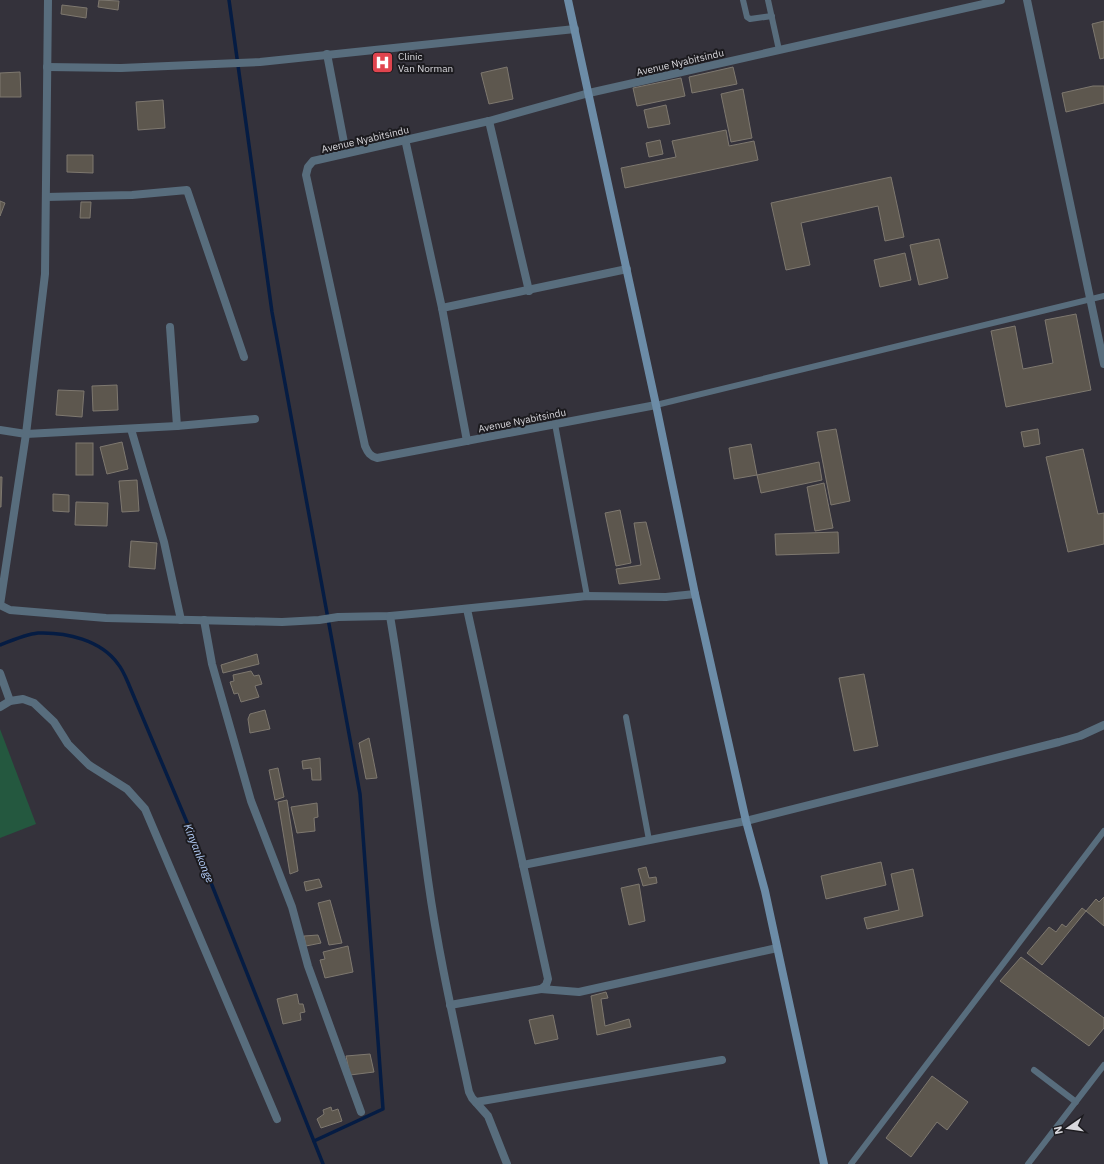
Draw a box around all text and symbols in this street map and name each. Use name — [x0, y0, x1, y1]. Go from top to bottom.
street label: Avenue Nyabitsindu — [635, 46, 725, 79]
hospital icon: Clinic Van Norman — [369, 49, 395, 75]
place label: Clinic Van Norman — [398, 50, 453, 75]
street label: Avenue Nyabitsindu — [320, 123, 410, 156]
street label: Avenue Nyabitsindu — [477, 406, 567, 435]
water label: Kinyankonge — [181, 821, 217, 885]
north arrow — [1048, 1108, 1088, 1148]
text: N — [1051, 1125, 1066, 1136]

